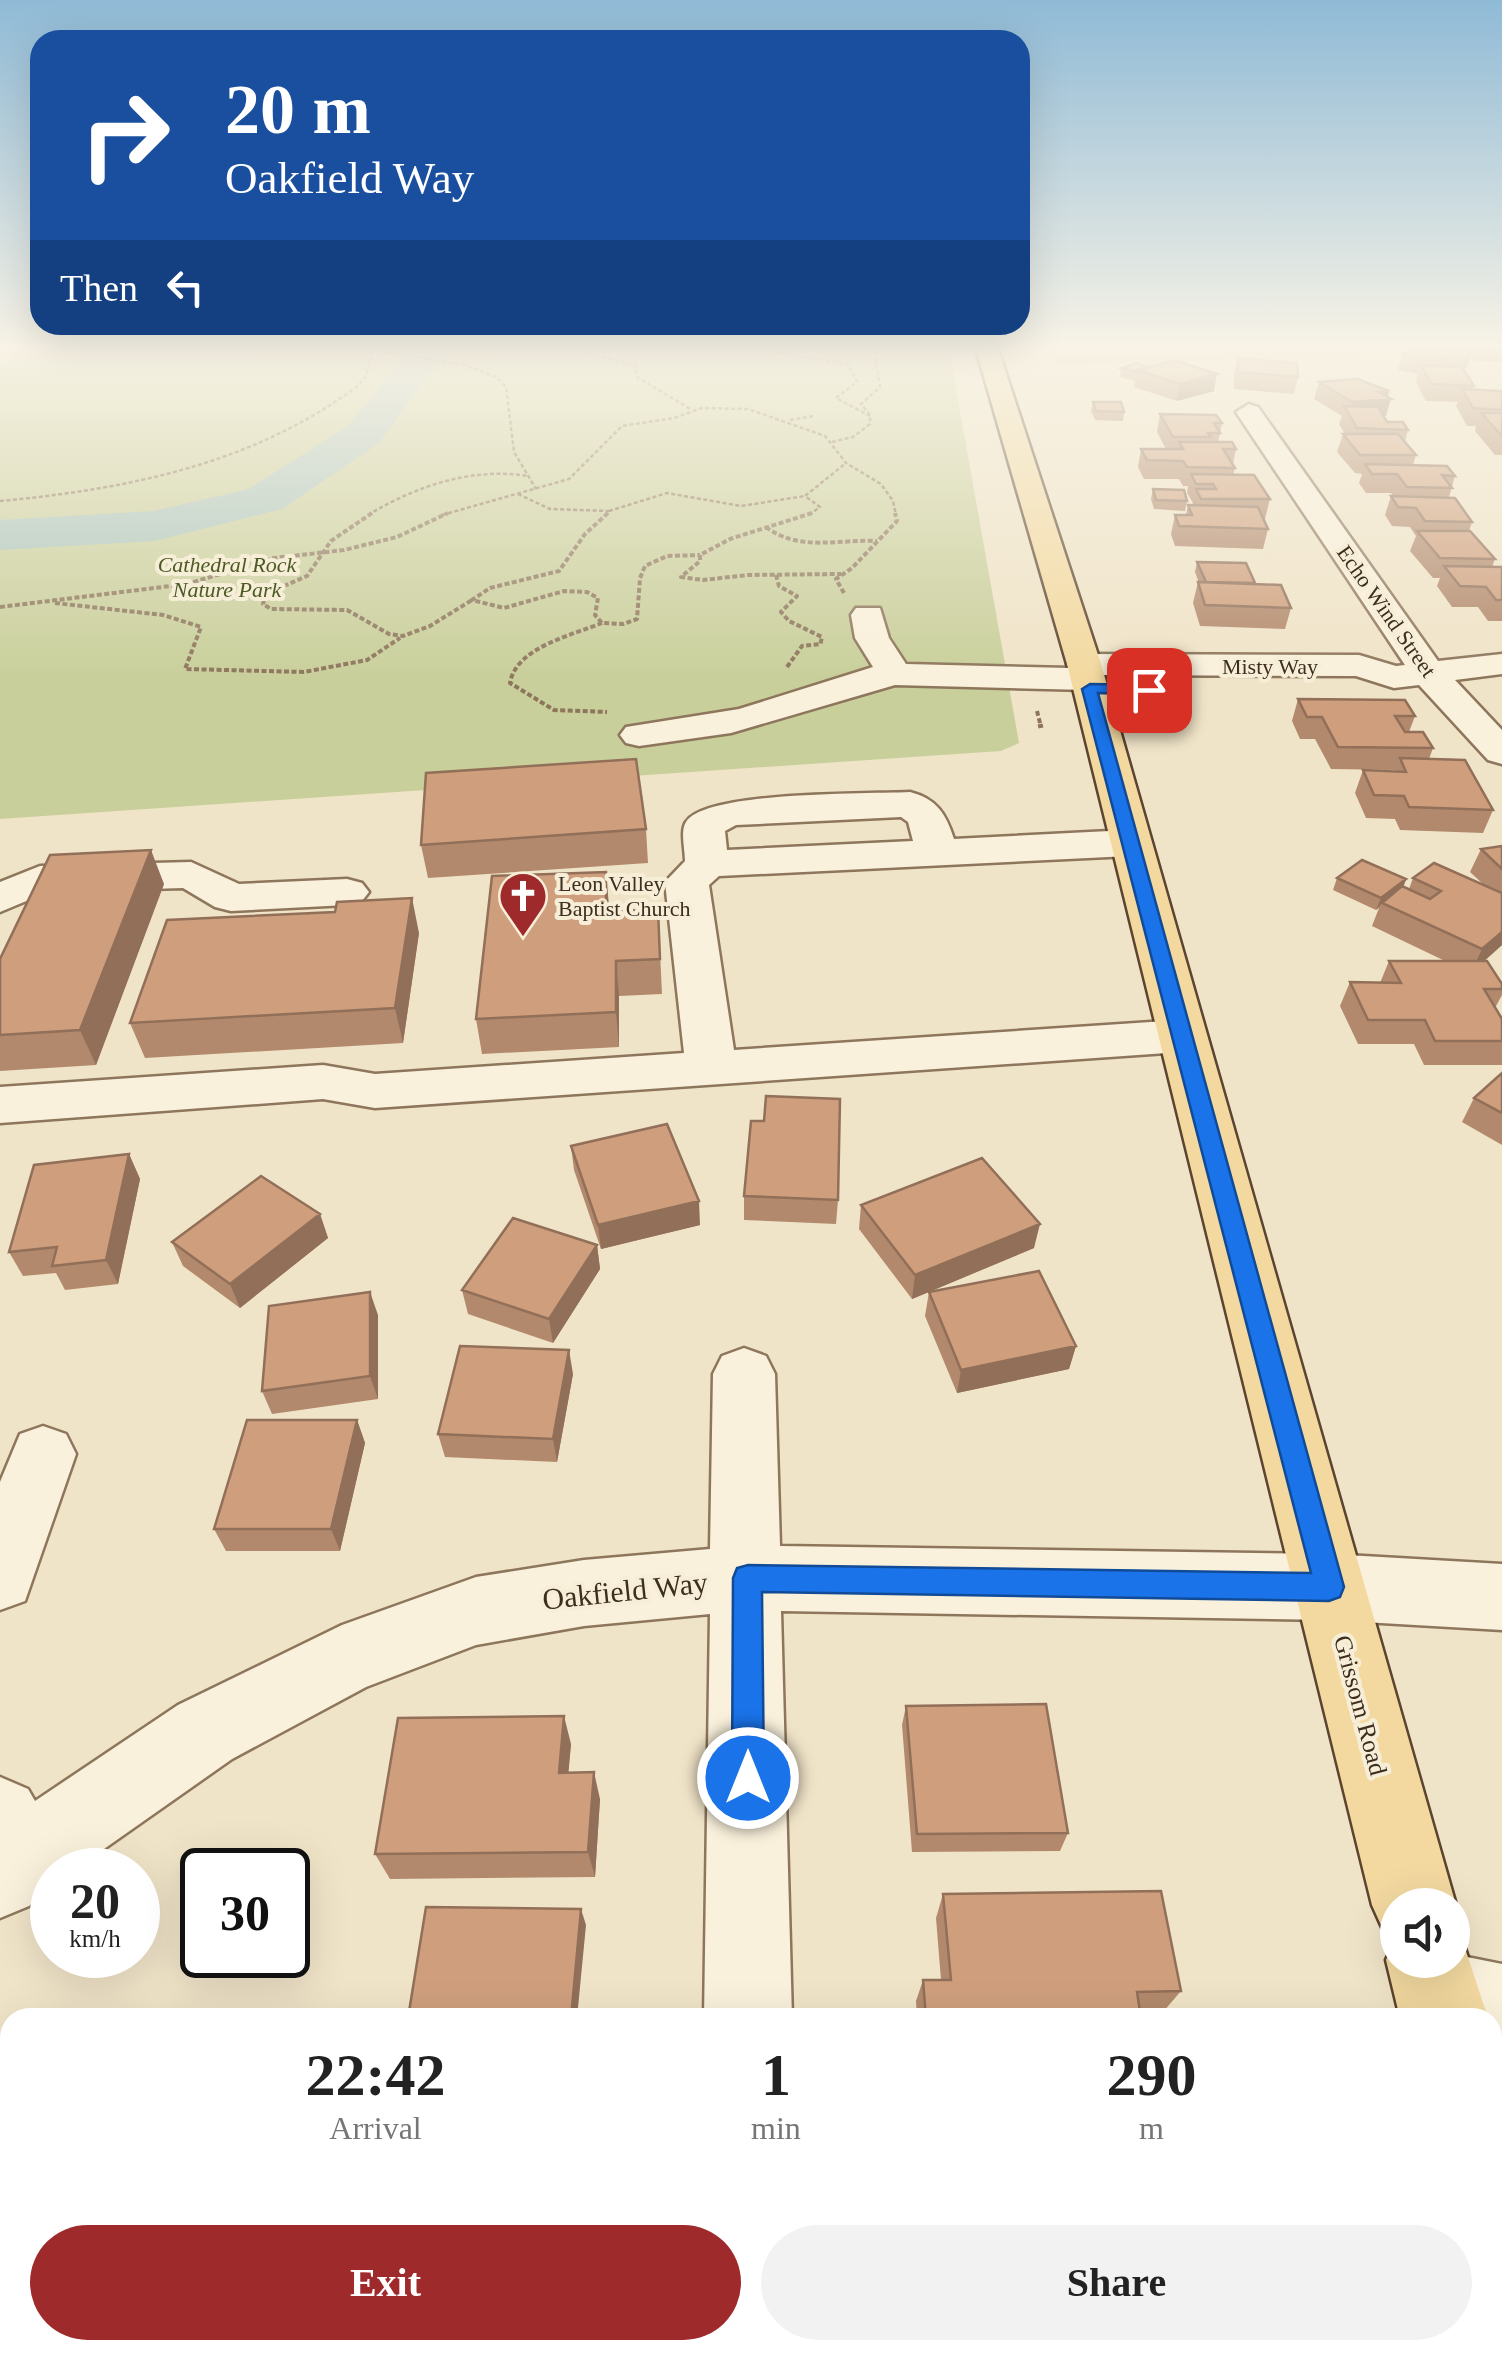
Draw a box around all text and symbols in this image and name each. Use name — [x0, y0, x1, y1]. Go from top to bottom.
icon: right — [60, 70, 190, 200]
text: 20 m — [225, 71, 371, 148]
text: Oakfield Way — [225, 153, 474, 203]
icon: left — [158, 260, 213, 315]
text: Then — [60, 267, 138, 309]
street label: Echo Wind Street — [1332, 541, 1441, 682]
park label: Cathedral Rock Nature Park — [158, 552, 298, 602]
pin — [1107, 648, 1192, 733]
street label: Misty Way — [1222, 654, 1318, 679]
icon: arrive — [1122, 663, 1177, 718]
church icon: Leon Valley Baptist Church — [497, 870, 549, 938]
place label: Leon Valley Baptist Church — [558, 871, 691, 921]
street label: Oakfield Way — [541, 1565, 709, 1616]
street label: Grissom Road — [1329, 1632, 1392, 1779]
position arrow — [696, 1726, 800, 1830]
speed limit sign: 30 — [180, 1848, 310, 1978]
text: 20 — [70, 1873, 120, 1929]
map controls — [1380, 1888, 1470, 1978]
button: sound — [1380, 1888, 1470, 1978]
text: km/h — [69, 1925, 121, 1952]
text: 22:42 — [306, 2042, 446, 2108]
text: 1 — [761, 2042, 791, 2108]
text: 290 — [1106, 2042, 1196, 2108]
text: Arrival — [329, 2110, 422, 2146]
text: min — [751, 2110, 801, 2146]
text: m — [1139, 2110, 1164, 2146]
button: Exit — [30, 2225, 741, 2340]
button: Share — [761, 2225, 1472, 2340]

